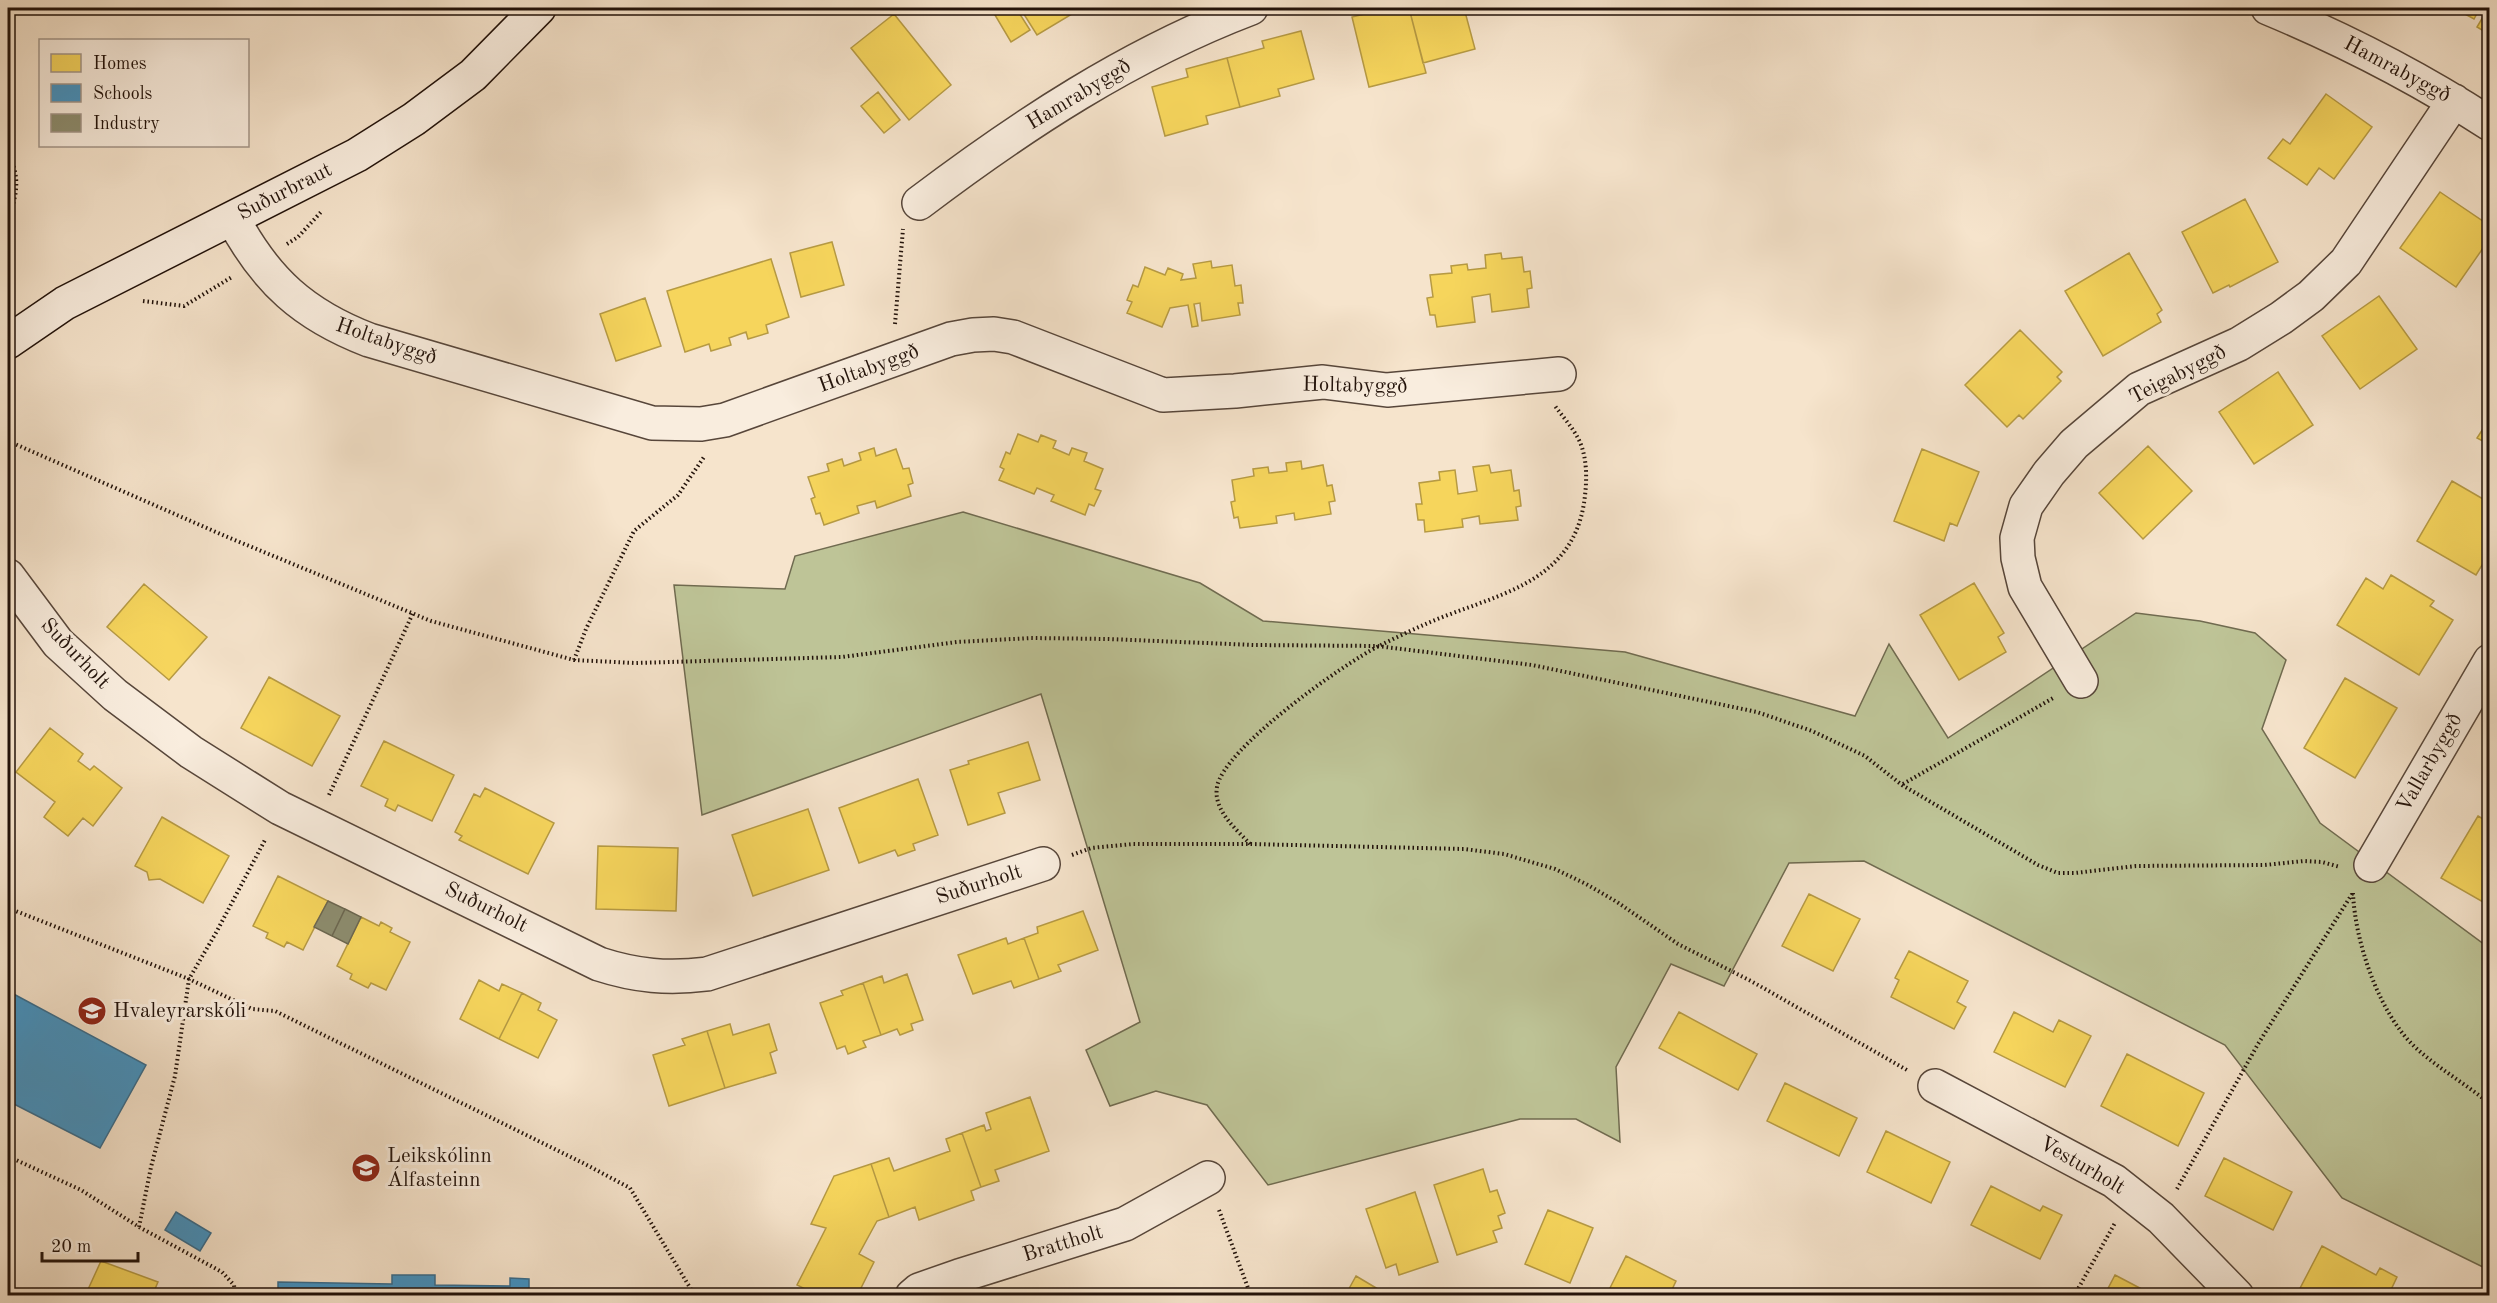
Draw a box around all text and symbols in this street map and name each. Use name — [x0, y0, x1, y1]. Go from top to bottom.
street label: Hamrabyggð — [2340, 33, 2454, 107]
legend — [39, 39, 249, 147]
text: Homes — [93, 55, 147, 73]
street label: Hamrabyggð — [1023, 56, 1135, 134]
text: Schools — [93, 85, 153, 103]
text: Industry — [93, 115, 160, 133]
street label: Suðurbraut — [234, 159, 336, 225]
street label: Holtabyggð — [333, 315, 439, 369]
street label: Holtabyggð — [816, 341, 922, 397]
street label: Teigabyggð — [2126, 342, 2230, 408]
street label: Holtabyggð — [1302, 375, 1408, 397]
street label: Suðurholt — [36, 615, 114, 693]
street label: Vallarbyggð — [2393, 710, 2467, 816]
street label: Suðurholt — [933, 861, 1025, 909]
street label: Suðurholt — [441, 879, 531, 937]
school or university icon: Hvaleyrarskóli — [76, 995, 108, 1027]
place label: Hvaleyrarskóli — [113, 1001, 246, 1022]
street label: Vesturholt — [2036, 1133, 2128, 1199]
place label: Leikskólinn Álfasteinn — [387, 1146, 492, 1191]
school or university icon: Leikskólinn Álfasteinn — [350, 1152, 382, 1184]
street label: Brattholt — [1020, 1222, 1106, 1266]
scale bar — [42, 1225, 138, 1263]
text: 20 m — [51, 1238, 91, 1256]

